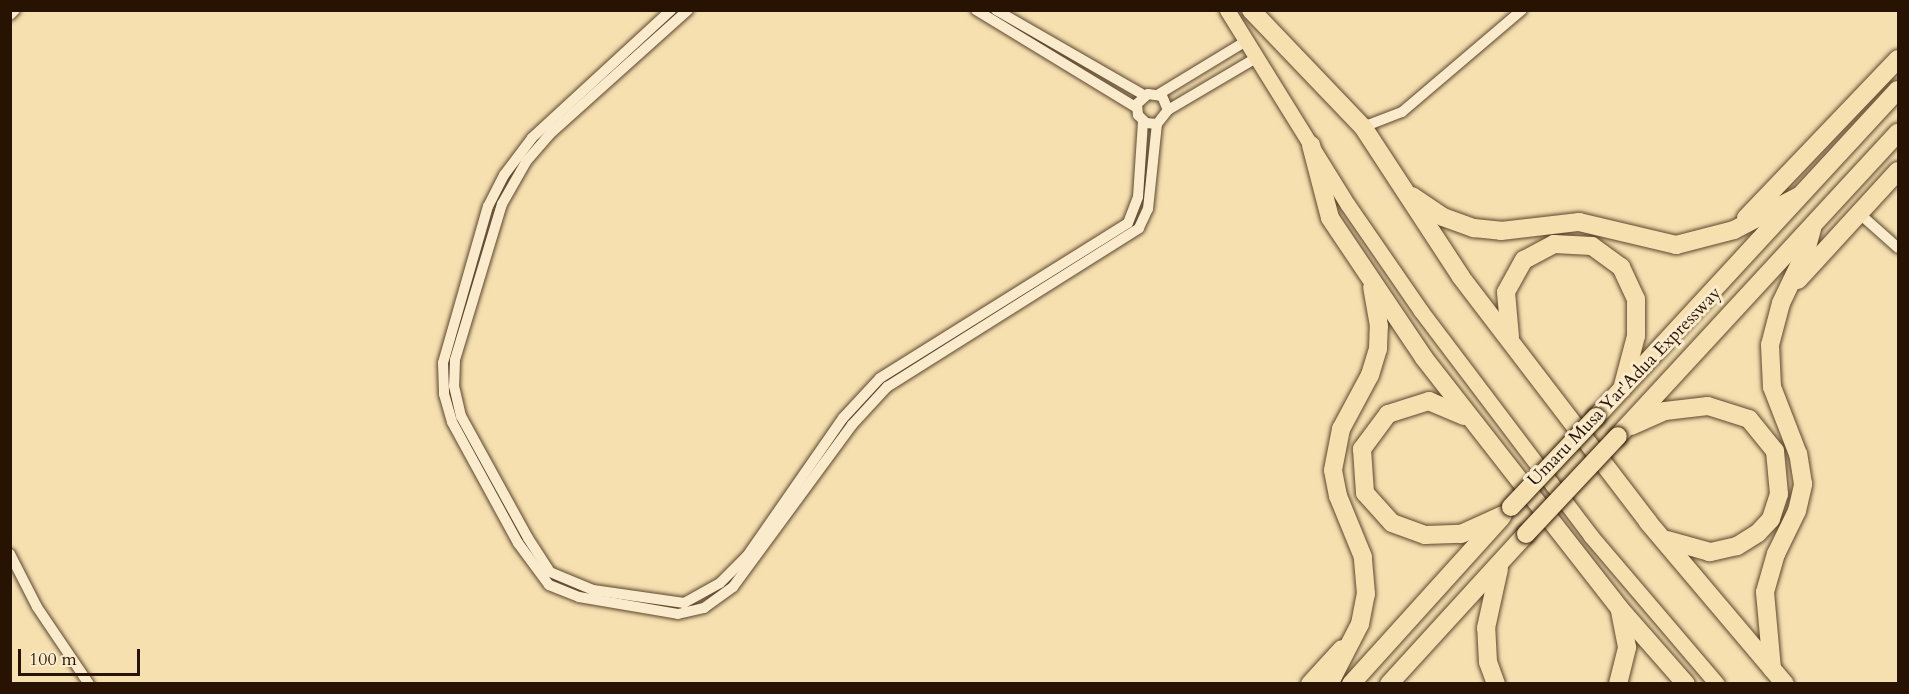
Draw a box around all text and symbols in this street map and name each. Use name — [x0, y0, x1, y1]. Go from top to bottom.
street label: Umaru Musa Yar'Adua Expressway — [1524, 283, 1726, 491]
scale bar — [21, 637, 142, 675]
text: 100 m — [29, 647, 77, 672]

